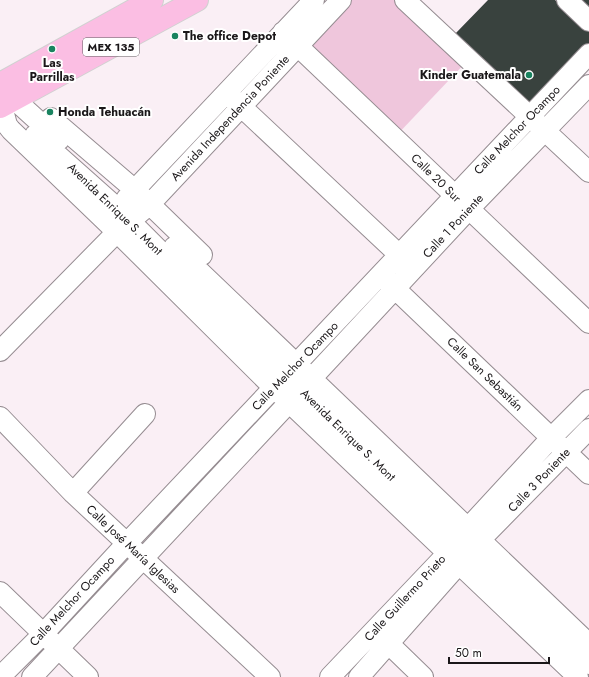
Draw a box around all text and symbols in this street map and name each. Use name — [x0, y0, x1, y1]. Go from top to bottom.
place label: The office Depot — [183, 27, 276, 45]
marker: The office Depot — [170, 31, 180, 41]
road number: MEX 135 — [83, 38, 139, 56]
marker: Las Parrillas — [47, 44, 57, 54]
street label: Avenida Independencia Poniente — [166, 51, 294, 185]
place label: Las Parrillas — [29, 54, 75, 86]
place label: Kinder Guatemala — [420, 66, 521, 84]
marker: Kinder Guatemala — [524, 70, 534, 80]
street label: Calle Melchor Ocampo — [470, 81, 565, 179]
place label: Honda Tehuacán — [58, 103, 151, 121]
marker: Honda Tehuacán — [45, 107, 55, 117]
street label: Calle 20 Sur — [407, 149, 466, 207]
street label: Avenida Enrique S. Mont — [63, 159, 167, 259]
street label: Calle 1 Poniente — [418, 190, 488, 262]
street label: Calle Melchor Ocampo — [248, 317, 343, 415]
street label: Calle San Sebastián — [443, 333, 527, 415]
street label: Avenida Enrique S. Mont — [296, 385, 400, 485]
street label: Calle 3 Poniente — [504, 444, 574, 516]
street label: Calle José María Iglesias — [82, 501, 184, 598]
street label: Calle Guillermo Prieto — [360, 550, 450, 645]
street label: Calle Melchor Ocampo — [25, 551, 119, 650]
scale bar — [449, 639, 549, 665]
text: 50 m — [455, 644, 482, 662]

